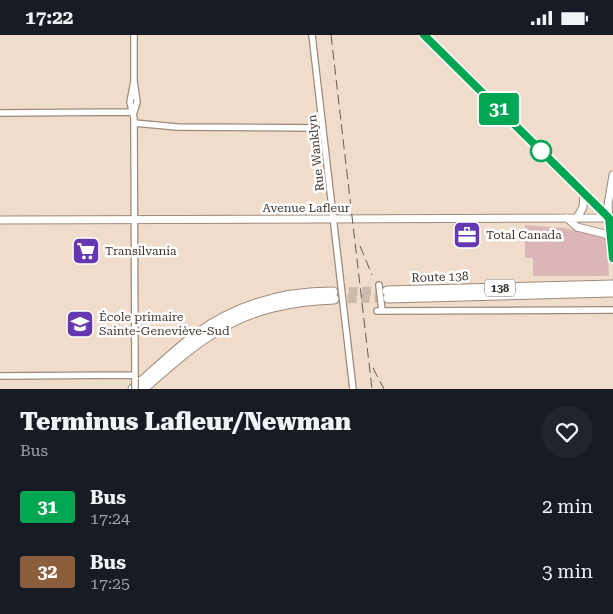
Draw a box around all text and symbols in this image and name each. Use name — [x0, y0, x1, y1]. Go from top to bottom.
text: 17:22 — [25, 6, 74, 29]
line badge: 31 — [476, 93, 522, 125]
text: 31 — [489, 98, 509, 119]
street label: Rue Wanklyn — [305, 114, 327, 192]
unlabelled marker — [530, 140, 552, 162]
street label: Avenue Lafleur — [262, 201, 350, 215]
office icon: Total Canada — [452, 220, 482, 250]
place label: Total Canada — [486, 228, 562, 242]
supermarket icon: Transilvania — [71, 236, 101, 266]
place label: Transilvania — [105, 244, 177, 258]
street label: Route 138 — [411, 269, 469, 285]
road number: 138 — [485, 279, 515, 297]
school or university icon: École primaire Sainte-Geneviève-Sud — [65, 309, 95, 339]
place label: École primaire Sainte-Geneviève-Sud — [99, 310, 230, 338]
button: heart — [541, 406, 593, 458]
text: Terminus Lafleur/Newman — [20, 408, 351, 436]
text: Bus — [20, 441, 48, 460]
text: Bus — [90, 486, 126, 509]
text: 2 min — [542, 495, 593, 518]
text: 31 — [37, 496, 58, 517]
text: 17:24 — [90, 509, 130, 528]
text: Bus — [90, 551, 126, 574]
text: 3 min — [542, 560, 593, 583]
text: 32 — [37, 561, 58, 582]
text: 17:25 — [90, 574, 130, 593]

